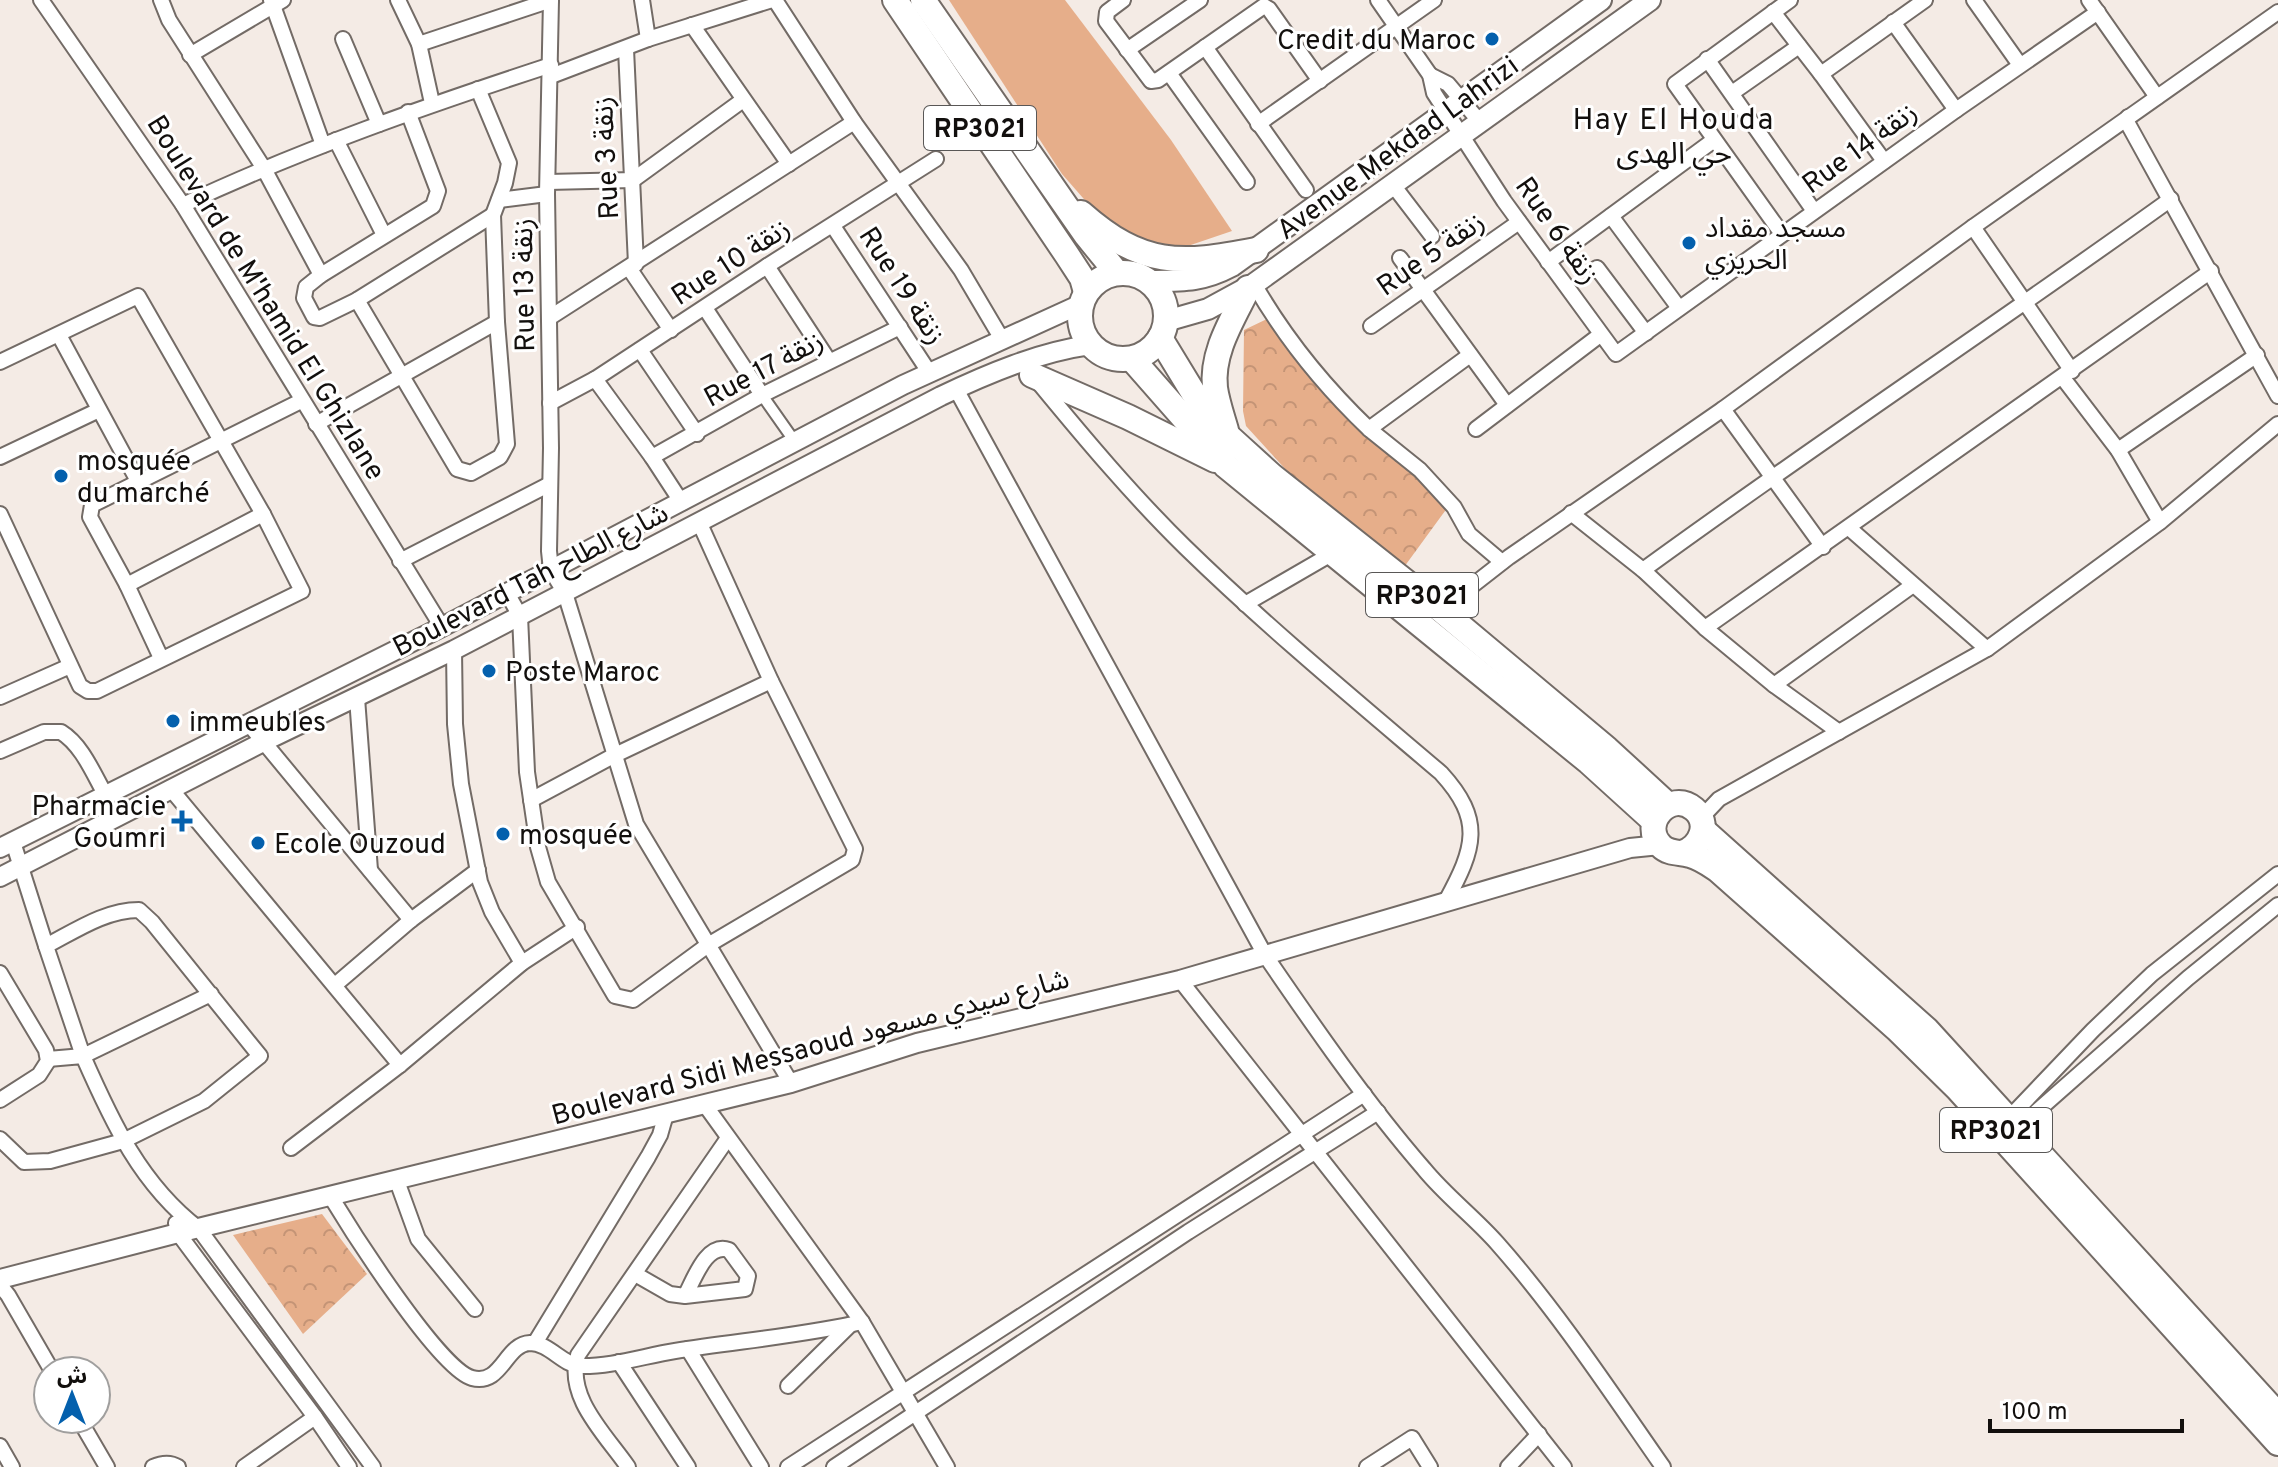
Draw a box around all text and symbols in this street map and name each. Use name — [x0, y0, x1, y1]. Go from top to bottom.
place label: Credit du Maroc — [1277, 24, 1476, 60]
marker: Credit du Maroc — [1483, 30, 1501, 48]
street label: Avenue Mekdad Lahrizi — [1271, 49, 1527, 249]
street label: Rue 3 زنقة — [587, 95, 629, 220]
street label: Rue 14 زنقة — [1796, 96, 1925, 203]
district label: Hay El Houda حي الهدى — [1573, 103, 1775, 176]
road number: RP3021 — [924, 106, 1036, 150]
street label: Boulevard de M'hamid El Ghizlane — [137, 109, 392, 488]
street label: Rue 6 زنقة — [1505, 171, 1606, 293]
street label: Rue 5 زنقة — [1371, 205, 1493, 306]
street label: Rue 10 زنقة — [665, 212, 798, 315]
place label: مسجد مقداد الحريزي — [1705, 212, 1846, 280]
street label: Rue 13 زنقة — [507, 218, 545, 352]
street label: Rue 19 زنقة — [849, 221, 952, 352]
marker: مسجد مقداد الحريزي — [1680, 234, 1698, 252]
street label: Rue 17 زنقة — [698, 324, 830, 417]
place label: mosquée du marché — [77, 445, 209, 513]
marker: mosquée du marché — [52, 467, 70, 485]
street label: Boulevard Tah شارع الطاح — [387, 496, 675, 667]
road number: RP3021 — [1366, 573, 1478, 617]
place label: Poste Maroc — [505, 656, 660, 692]
marker: Poste Maroc — [480, 662, 498, 680]
place label: immeubles — [189, 706, 326, 742]
marker: immeubles — [164, 712, 182, 730]
place label: Pharmacie Goumri — [31, 790, 166, 858]
marker: Pharmacie Goumri — [173, 812, 191, 830]
place label: mosquée — [519, 819, 633, 855]
marker: mosquée — [494, 825, 512, 843]
place label: Ecole Ouzoud — [274, 828, 446, 864]
marker: Ecole Ouzoud — [249, 834, 267, 852]
street label: Boulevard Sidi Messaoud شارع سيدي مسعود — [548, 962, 1074, 1136]
road number: RP3021 — [1940, 1108, 2052, 1152]
north arrow — [32, 1355, 112, 1435]
text: ش — [57, 1364, 87, 1391]
scale bar — [1990, 1383, 2182, 1433]
text: 100 m — [2002, 1398, 2068, 1428]

